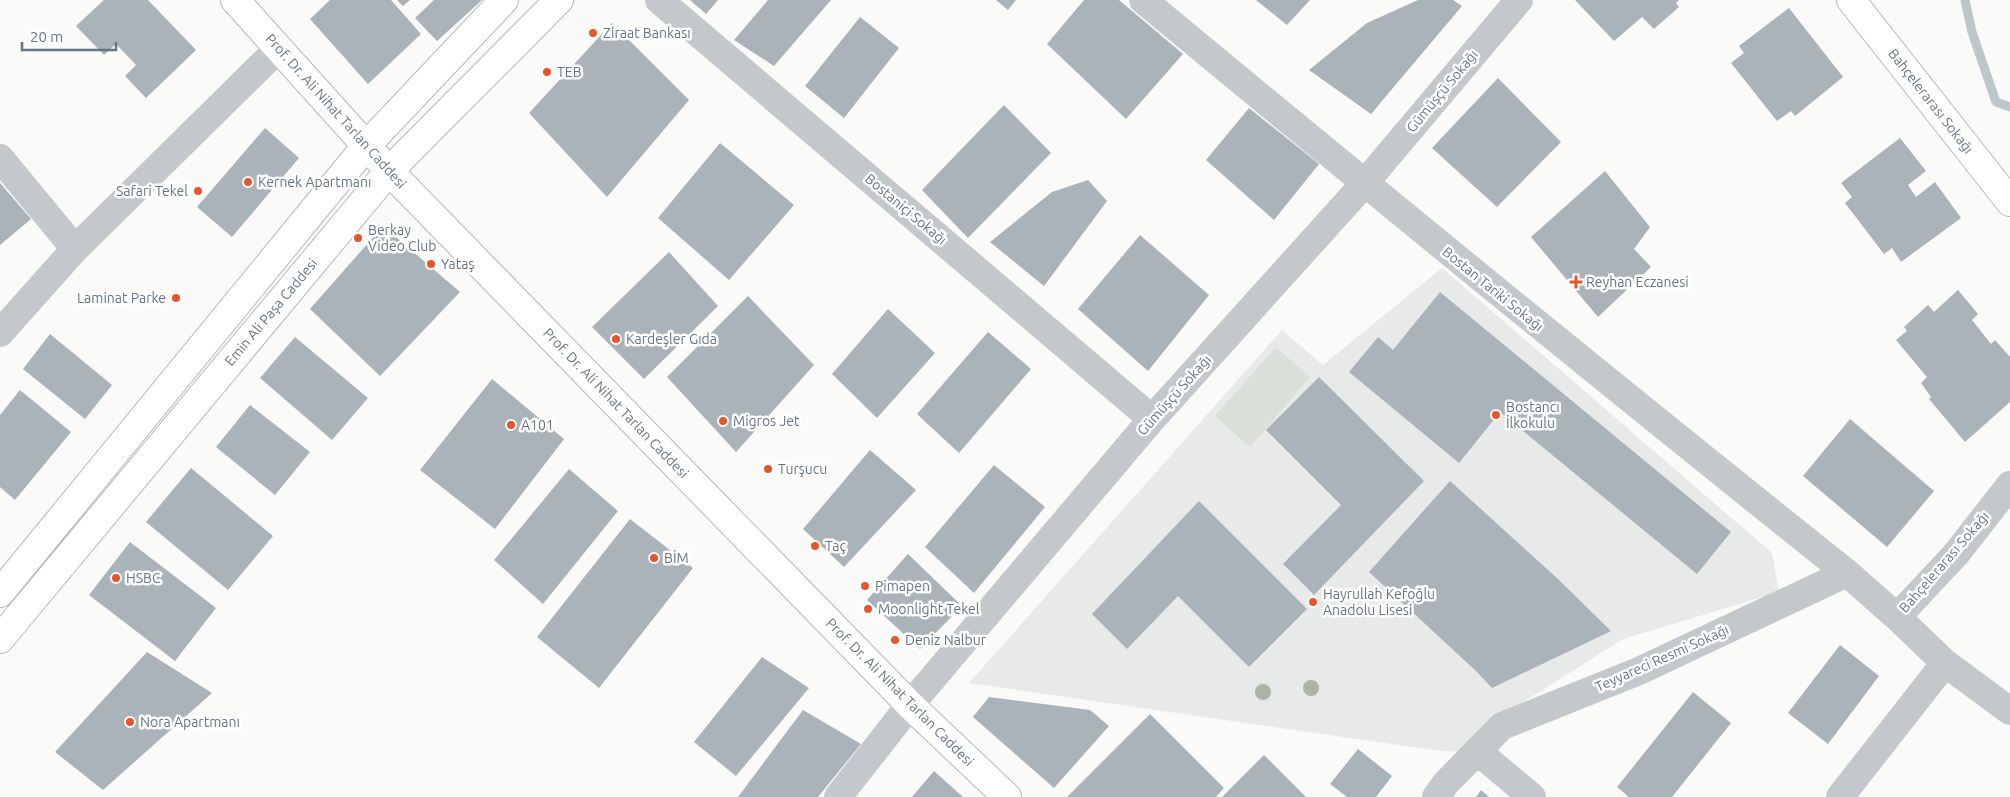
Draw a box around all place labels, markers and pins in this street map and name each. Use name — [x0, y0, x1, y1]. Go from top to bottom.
place label: Ziraat Bankası — [603, 25, 691, 41]
marker: Ziraat Bankası — [587, 27, 599, 39]
place label: TEB — [557, 64, 582, 80]
marker: TEB — [541, 66, 553, 78]
place label: Kernek Apartmanı — [258, 174, 371, 190]
marker: Kernek Apartmanı — [242, 176, 254, 188]
place label: Safari Tekel — [116, 183, 188, 199]
marker: Safari Tekel — [192, 185, 204, 197]
place label: Berkay Video Club — [368, 222, 437, 254]
marker: Berkay Video Club — [352, 232, 364, 244]
place label: Yataş — [441, 256, 475, 272]
marker: Yataş — [425, 258, 437, 270]
place label: Reyhan Eczanesi — [1586, 274, 1689, 290]
marker: Reyhan Eczanesi — [1570, 276, 1582, 288]
place label: Laminat Parke — [77, 290, 166, 306]
marker: Laminat Parke — [170, 292, 182, 304]
place label: Kardeşler Gıda — [626, 331, 717, 347]
marker: Kardeşler Gıda — [610, 333, 622, 345]
place label: Bostancı İlkokulu — [1506, 399, 1560, 431]
marker: Bostancı İlkokulu — [1490, 409, 1502, 421]
place label: Migros Jet — [733, 413, 800, 429]
marker: Migros Jet — [717, 415, 729, 427]
place label: A101 — [521, 417, 554, 433]
marker: A101 — [505, 419, 517, 431]
place label: Turşucu — [778, 461, 827, 477]
marker: Turşucu — [762, 463, 774, 475]
place label: Taç — [825, 538, 846, 554]
marker: Taç — [809, 540, 821, 552]
place label: BİM — [664, 550, 689, 566]
marker: BİM — [648, 552, 660, 564]
place label: HSBC — [126, 570, 161, 586]
marker: HSBC — [110, 572, 122, 584]
place label: Pimapen — [875, 578, 930, 594]
marker: Pimapen — [859, 580, 871, 592]
place label: Hayrullah Kefoğlu Anadolu Lisesi — [1323, 586, 1435, 618]
marker: Hayrullah Kefoğlu Anadolu Lisesi — [1307, 596, 1319, 608]
place label: Moonlight Tekel — [878, 601, 980, 617]
marker: Moonlight Tekel — [862, 603, 874, 615]
place label: Deniz Nalbur — [905, 632, 987, 648]
marker: Deniz Nalbur — [889, 634, 901, 646]
place label: Nora Apartmanı — [140, 714, 240, 730]
marker: Nora Apartmanı — [124, 716, 136, 728]

